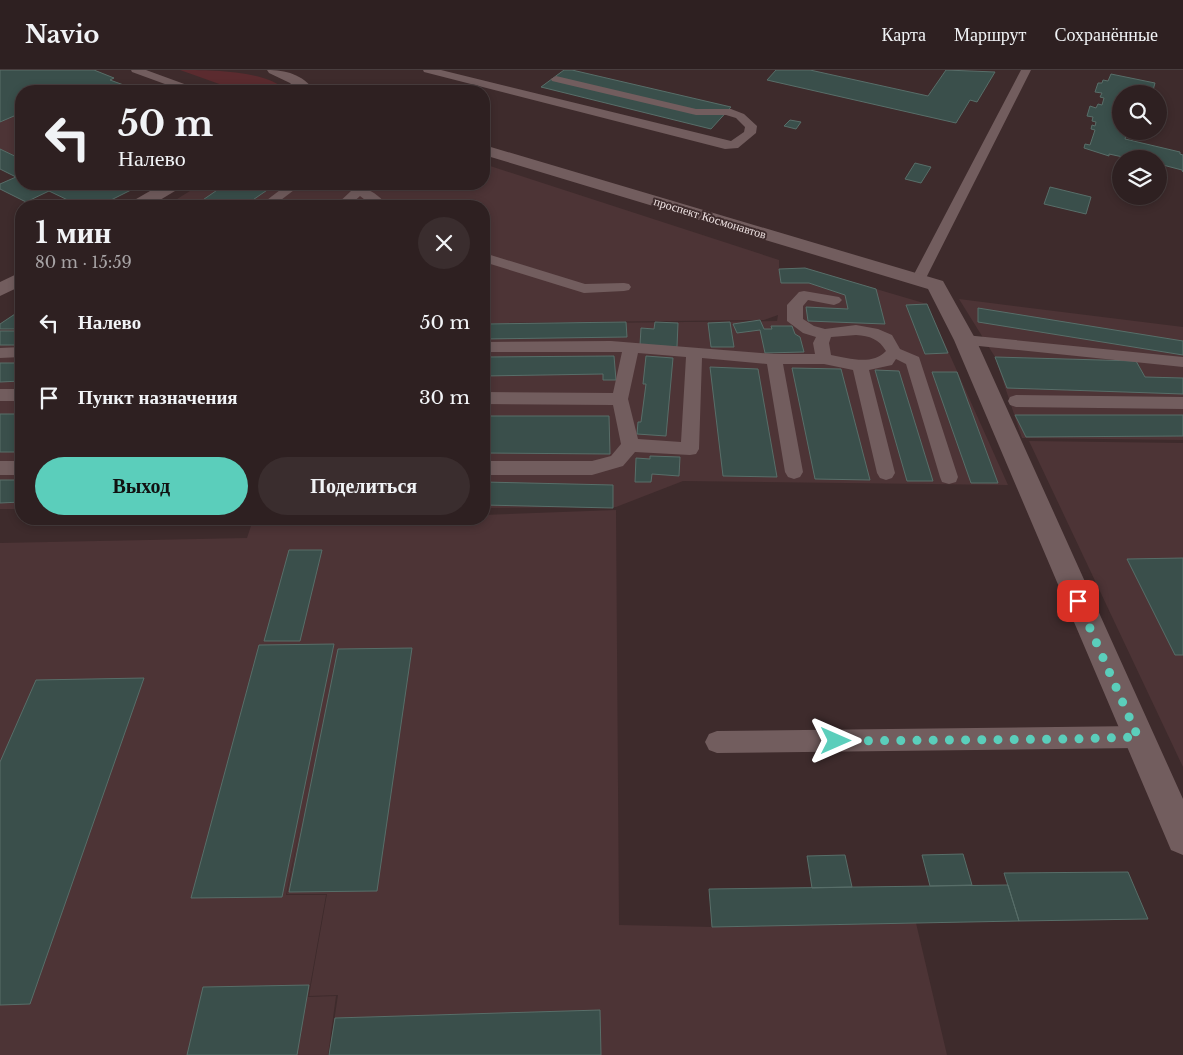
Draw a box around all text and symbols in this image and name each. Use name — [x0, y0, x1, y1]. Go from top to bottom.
text: Navio — [25, 20, 99, 49]
text: Карта — [881, 24, 926, 46]
text: Маршрут — [954, 24, 1026, 46]
text: Сохранённые — [1054, 24, 1158, 46]
map controls — [1112, 85, 1167, 205]
button: search — [1112, 85, 1167, 140]
text: 50 m — [118, 102, 213, 145]
icon: left — [35, 105, 100, 170]
text: Налево — [118, 145, 186, 172]
button: layers — [1112, 150, 1167, 205]
street label: проспект Космонавтов — [652, 193, 768, 242]
text: 1 мин — [35, 214, 111, 251]
button: close — [418, 217, 470, 269]
text: 80 m · 15:59 — [35, 252, 132, 272]
icon: left — [35, 309, 63, 337]
text: Налево — [78, 311, 141, 334]
text: 50 m — [420, 311, 470, 334]
icon: arrive — [35, 384, 63, 412]
text: Пункт назначения — [78, 386, 238, 409]
text: 30 m — [419, 386, 470, 409]
button: Выход — [35, 457, 248, 515]
button: Поделиться — [258, 457, 470, 515]
pin — [1057, 580, 1099, 622]
icon: arrive — [1064, 587, 1092, 615]
position arrow — [809, 714, 861, 766]

